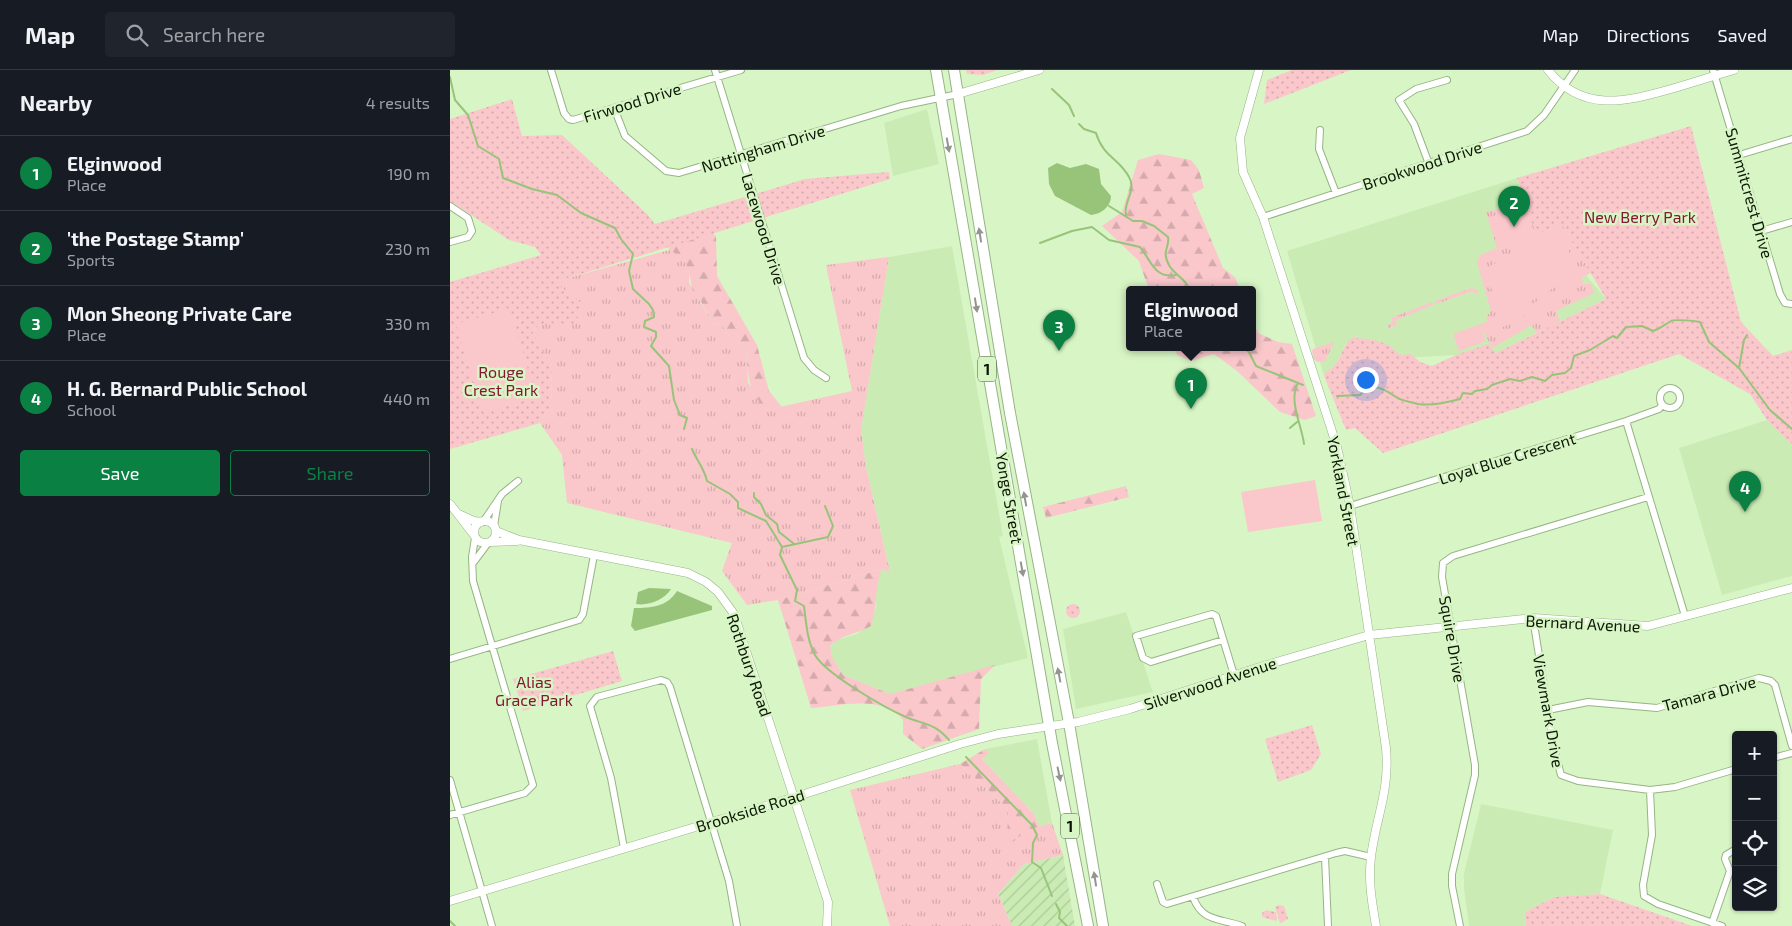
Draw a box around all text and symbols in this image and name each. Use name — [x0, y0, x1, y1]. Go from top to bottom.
search box — [105, 12, 455, 57]
text: Map — [25, 20, 75, 49]
icon: search — [123, 21, 151, 49]
text: Search here — [163, 23, 265, 46]
text: Map — [1542, 24, 1579, 46]
text: Directions — [1607, 24, 1690, 46]
text: Saved — [1718, 24, 1767, 46]
street label: Firwood Drive — [581, 78, 683, 126]
text: Nearby — [20, 90, 92, 115]
text: 4 results — [366, 93, 430, 112]
street label: Nottingham Drive — [699, 120, 827, 176]
street label: Summitcrest Drive — [1722, 126, 1778, 260]
street label: Brookwood Drive — [1360, 137, 1484, 193]
one-way arrow — [944, 138, 952, 153]
text: Elginwood — [67, 152, 162, 175]
text: 1 — [33, 164, 39, 183]
text: 190 m — [387, 164, 430, 183]
street label: Lacewood Drive — [738, 171, 790, 287]
text: Place — [67, 175, 106, 194]
pin: 2 — [1498, 186, 1530, 227]
park label: New Berry Park — [1584, 207, 1696, 226]
text: 'the Postage Stamp' — [67, 227, 244, 250]
one-way arrow — [976, 227, 984, 243]
text: 2 — [31, 239, 41, 258]
text: 230 m — [385, 239, 430, 258]
text: Sports — [67, 250, 115, 269]
popup — [1126, 286, 1256, 351]
one-way arrow — [972, 298, 980, 314]
text: Elginwood — [1144, 298, 1238, 321]
text: Mon Sheong Private Care — [67, 302, 292, 325]
pin: 3 — [1043, 310, 1075, 351]
text: 3 — [31, 314, 41, 333]
text: 330 m — [385, 314, 430, 333]
text: Place — [1144, 321, 1183, 340]
text: Place — [67, 325, 106, 344]
road number: 1 — [978, 356, 996, 382]
park label: Rouge Crest Park — [464, 362, 538, 399]
your location — [1353, 367, 1379, 393]
pin: 1 — [1175, 368, 1207, 409]
text: H. G. Bernard Public School — [67, 377, 307, 400]
text: 4 — [31, 389, 41, 408]
text: 440 m — [383, 389, 430, 408]
text: School — [67, 400, 116, 419]
street label: Loyal Blue Crescent — [1436, 428, 1578, 488]
street label: Yorkland Street — [1324, 434, 1364, 548]
button: Save — [20, 450, 220, 496]
button: Share — [230, 450, 430, 496]
street label: Yonge Street — [993, 451, 1027, 545]
pin: 4 — [1729, 471, 1761, 512]
one-way arrow — [1021, 490, 1029, 506]
one-way arrow — [1019, 561, 1027, 577]
street label: Squire Drive — [1436, 594, 1470, 684]
street label: Bernard Avenue — [1525, 610, 1641, 636]
street label: Rothbury Road — [724, 611, 776, 719]
street label: Silverwood Avenue — [1141, 653, 1279, 713]
street label: Viewmark Drive — [1530, 653, 1568, 769]
one-way arrow — [1055, 667, 1063, 683]
street label: Tamara Drive — [1660, 671, 1758, 715]
park label: Alias Grace Park — [495, 672, 573, 709]
map controls — [1732, 731, 1777, 911]
button: + — [1732, 731, 1777, 776]
one-way arrow — [1056, 767, 1064, 783]
button: − — [1732, 776, 1777, 821]
street label: Brookside Road — [693, 784, 807, 836]
road number: 1 — [1061, 814, 1079, 838]
button: locate — [1732, 821, 1777, 866]
button: layers — [1732, 866, 1777, 911]
one-way arrow — [1090, 871, 1098, 887]

